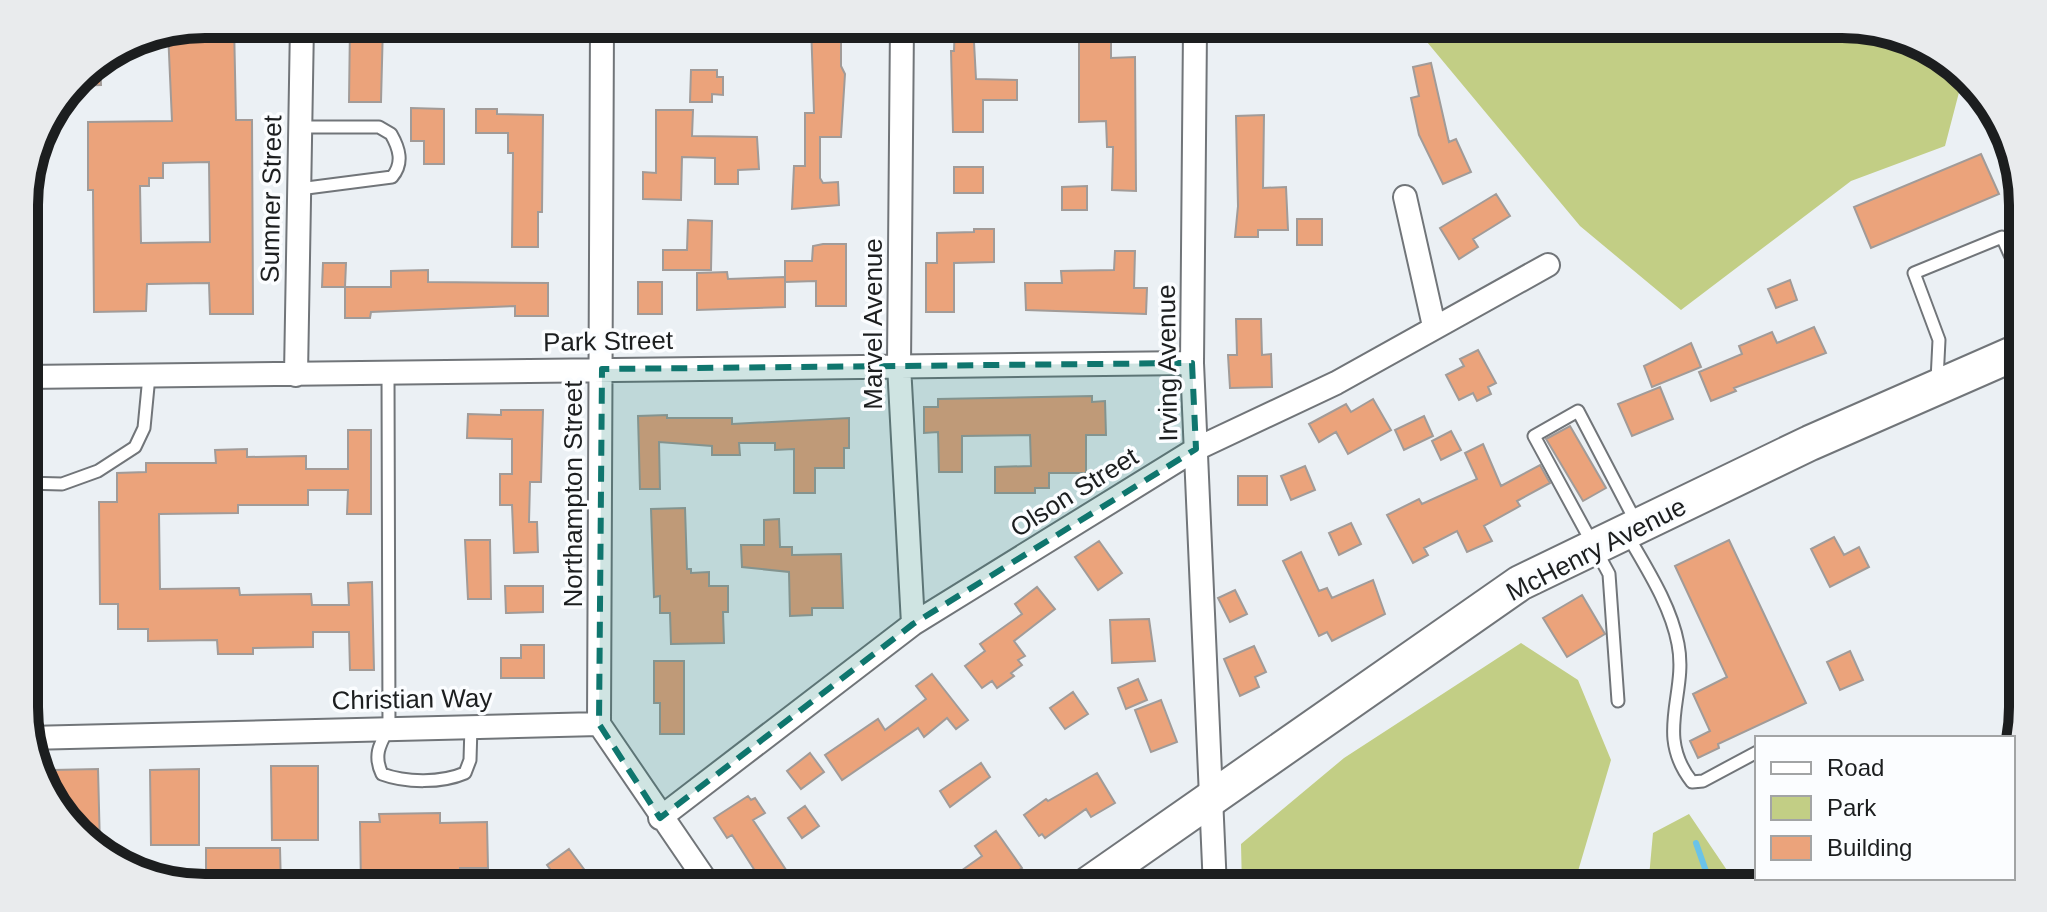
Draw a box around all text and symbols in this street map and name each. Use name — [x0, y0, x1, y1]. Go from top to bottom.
street label: Sumner Street — [255, 114, 287, 283]
street label: Marvel Avenue — [858, 238, 888, 410]
street label: Irving Avenue — [1151, 284, 1183, 442]
street label: Park Street — [543, 325, 674, 357]
street label: Northampton Street — [558, 380, 588, 607]
street label: Olson Street — [1005, 441, 1144, 543]
street label: McHenry Avenue — [1501, 491, 1691, 607]
street label: Christian Way — [331, 683, 493, 715]
legend — [1755, 736, 2015, 880]
text: Road — [1827, 754, 1884, 781]
text: Park — [1827, 794, 1877, 821]
text: Building — [1827, 834, 1912, 861]

